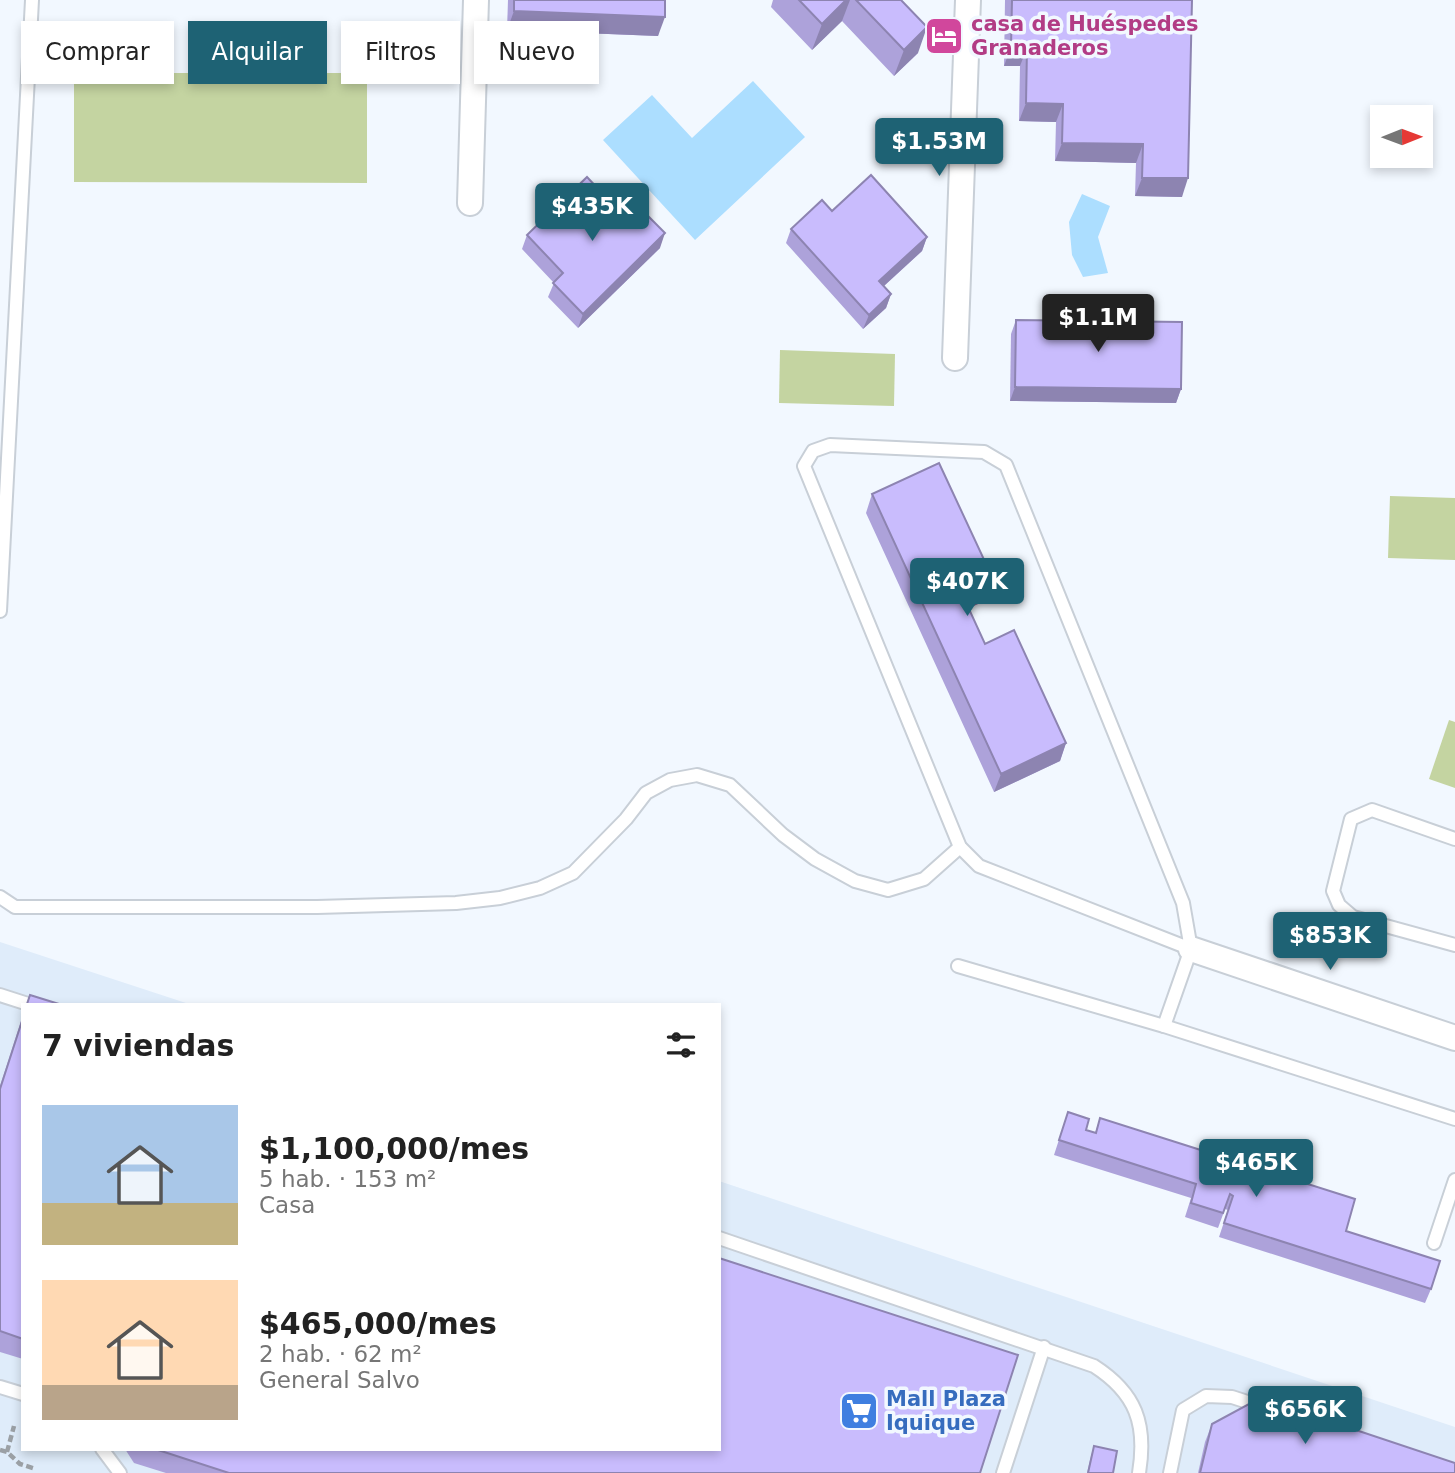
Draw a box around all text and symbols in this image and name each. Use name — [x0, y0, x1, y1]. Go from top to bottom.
place label: casa de Huéspedes Granaderos — [971, 12, 1199, 60]
hotel icon: casa de Huéspedes Granaderos — [923, 15, 965, 57]
chip: Comprar — [21, 21, 174, 84]
chip: Alquilar — [188, 21, 327, 84]
chip: Filtros — [341, 21, 460, 84]
chip: Nuevo — [474, 21, 599, 84]
north arrow — [1370, 105, 1433, 168]
map controls — [1370, 105, 1433, 168]
pin: $1.53M — [882, 118, 996, 178]
text: $1.53M — [891, 128, 987, 154]
pin: $435K — [543, 184, 641, 243]
text: $435K — [551, 193, 633, 219]
pin: $1.1M — [1049, 294, 1147, 354]
text: $1.1M — [1058, 304, 1138, 330]
pin: $407K — [918, 558, 1016, 618]
text: $407K — [926, 568, 1008, 594]
pin: $853K — [1281, 912, 1379, 972]
text: $853K — [1289, 922, 1371, 948]
icon: filters — [662, 1026, 700, 1064]
text: 7 viviendas — [42, 1028, 234, 1063]
text: $1,100,000/mes — [259, 1131, 529, 1166]
icon: home — [98, 1133, 182, 1217]
pin: $465K — [1207, 1140, 1305, 1199]
text: $465K — [1215, 1149, 1297, 1175]
text: 5 hab. · 153 m² — [259, 1166, 436, 1192]
text: Casa — [259, 1192, 315, 1218]
text: $465,000/mes — [259, 1306, 497, 1341]
icon: home — [98, 1308, 182, 1392]
text: 2 hab. · 62 m² — [259, 1341, 422, 1367]
text: General Salvo — [259, 1367, 420, 1393]
pin: $656K — [1256, 1386, 1354, 1446]
place label: Mall Plaza Iquique — [886, 1387, 1006, 1435]
supermarket icon: Mall Plaza Iquique — [838, 1390, 880, 1432]
text: $656K — [1264, 1396, 1346, 1422]

